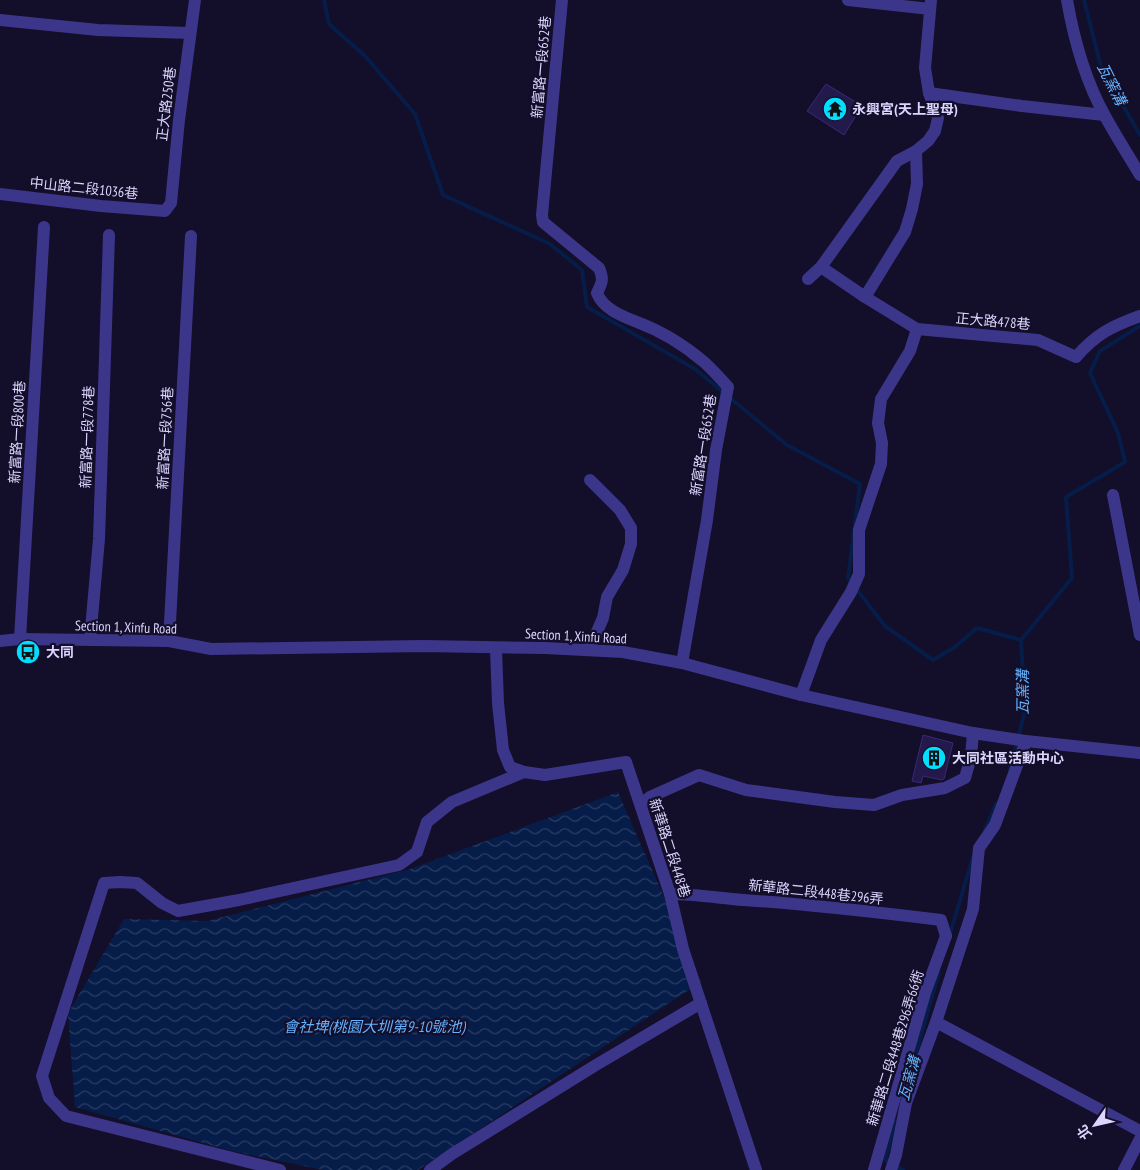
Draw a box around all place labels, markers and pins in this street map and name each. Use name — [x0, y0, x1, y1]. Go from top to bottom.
temple icon: 永興宮(天上聖母) — [822, 96, 848, 122]
place label: 永興宮(天上聖母) — [852, 100, 958, 118]
bus stop icon: 大同 — [15, 639, 41, 665]
place label: 大同 — [46, 643, 74, 661]
building icon: 大同社區活動中心 — [921, 745, 947, 771]
place label: 大同社區活動中心 — [952, 749, 1064, 767]

